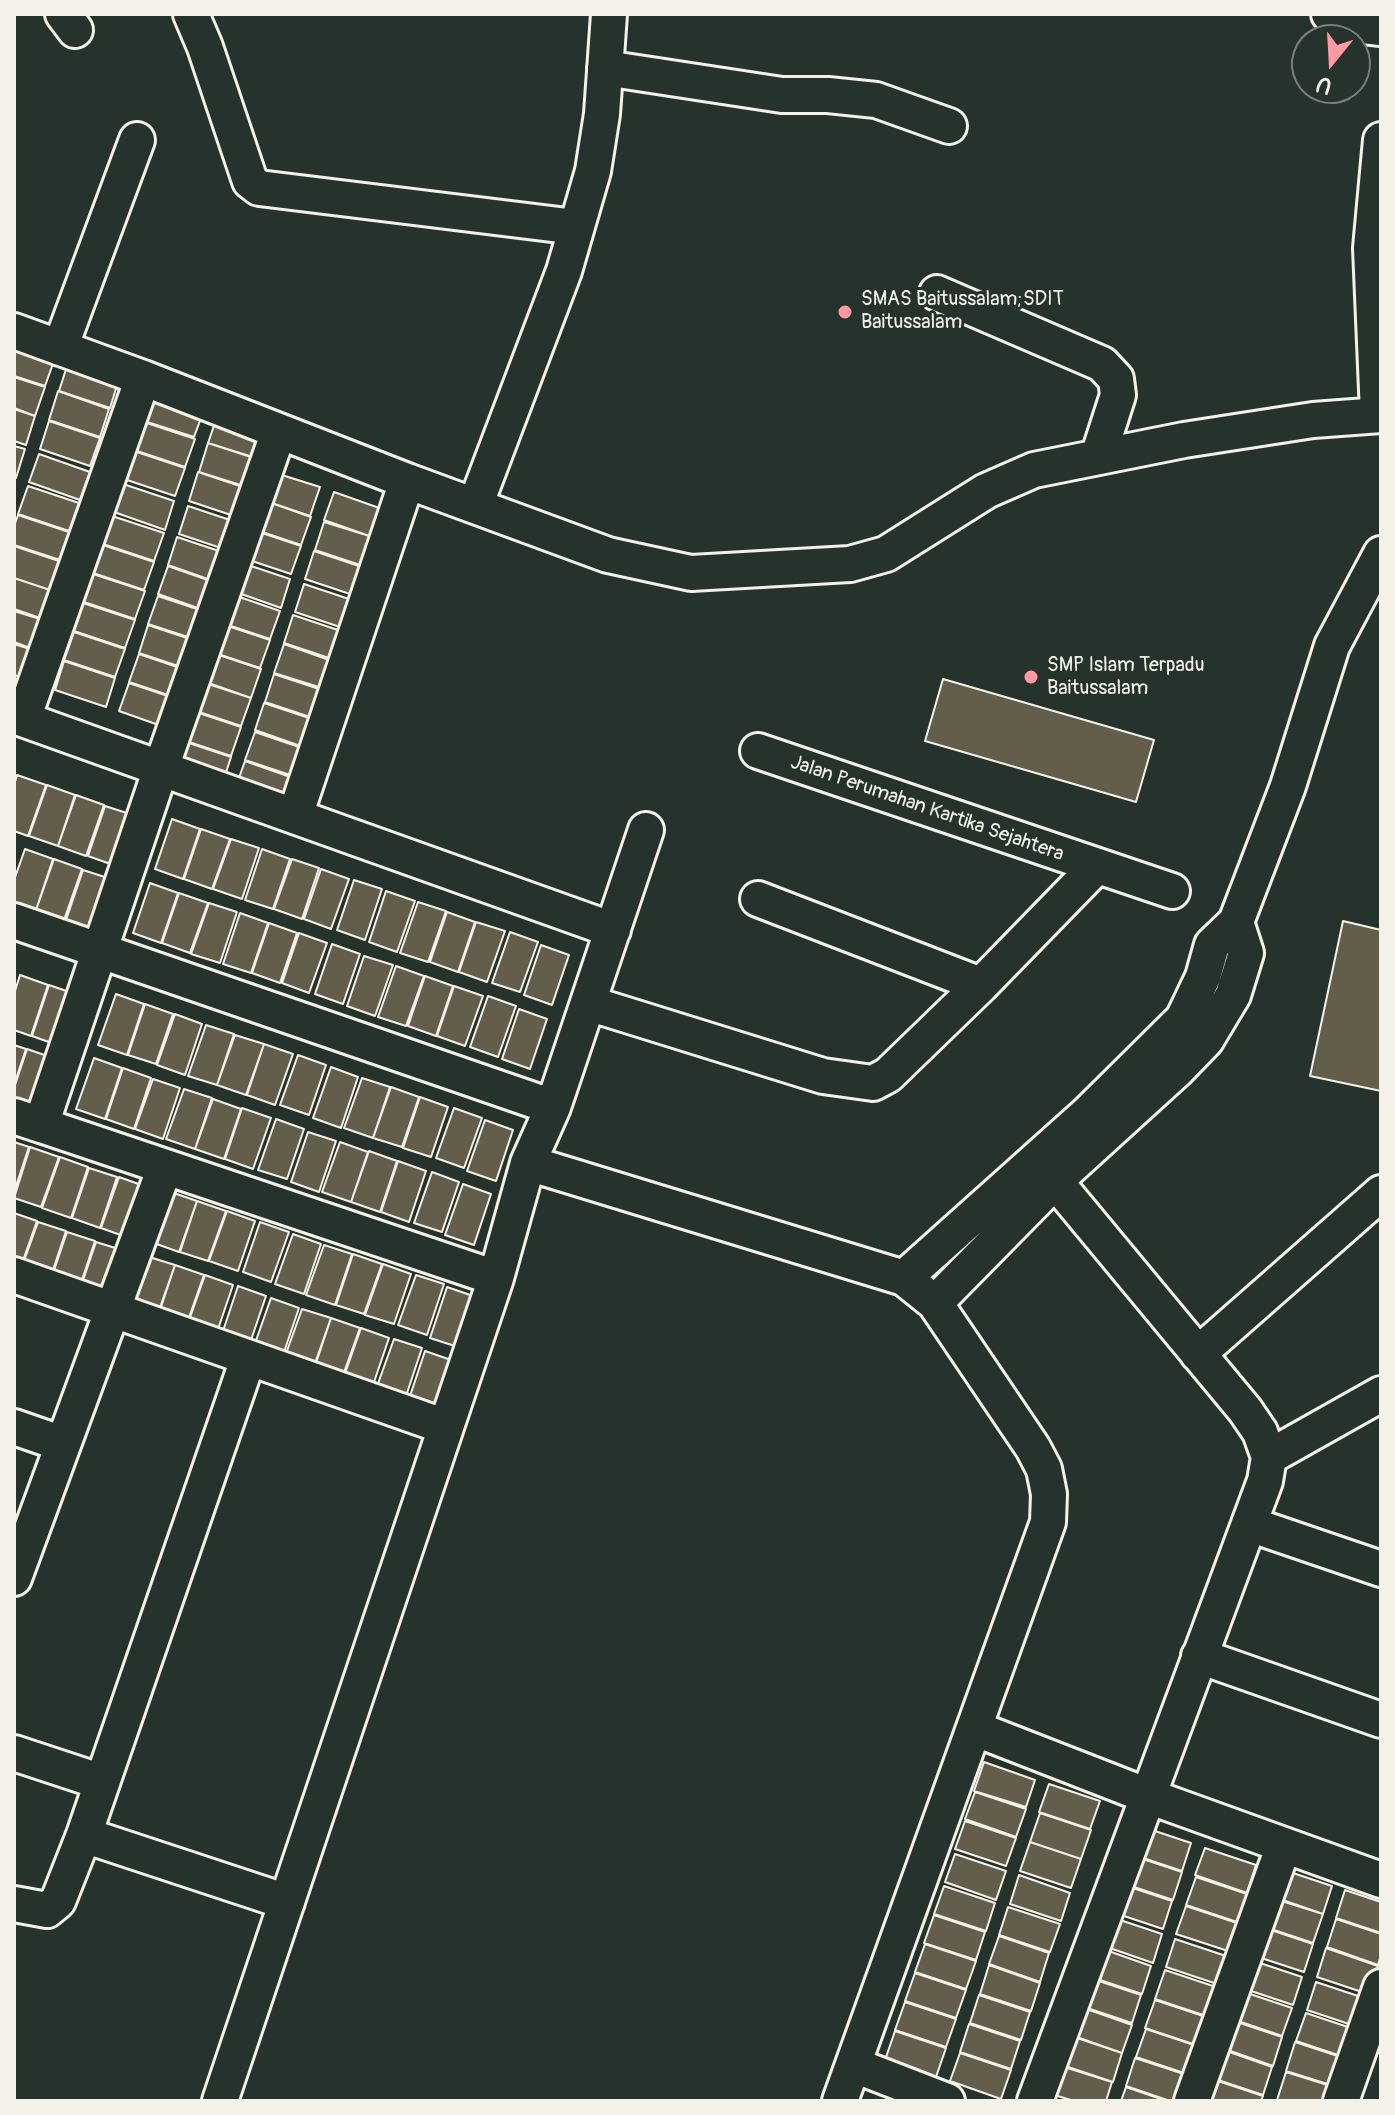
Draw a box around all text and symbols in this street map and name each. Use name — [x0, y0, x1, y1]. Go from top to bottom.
north arrow — [1291, 24, 1371, 104]
text: U — [1313, 69, 1335, 100]
place label: SMAS Baitussalam;SDIT Baitussalam — [861, 288, 1064, 335]
marker: SMAS Baitussalam;SDIT Baitussalam — [836, 303, 854, 321]
place label: SMP Islam Terpadu Baitussalam — [1047, 654, 1205, 701]
marker: SMP Islam Terpadu Baitussalam — [1022, 668, 1040, 686]
street label: Jalan Perumahan Kartika Sejahtera — [787, 751, 1067, 867]

